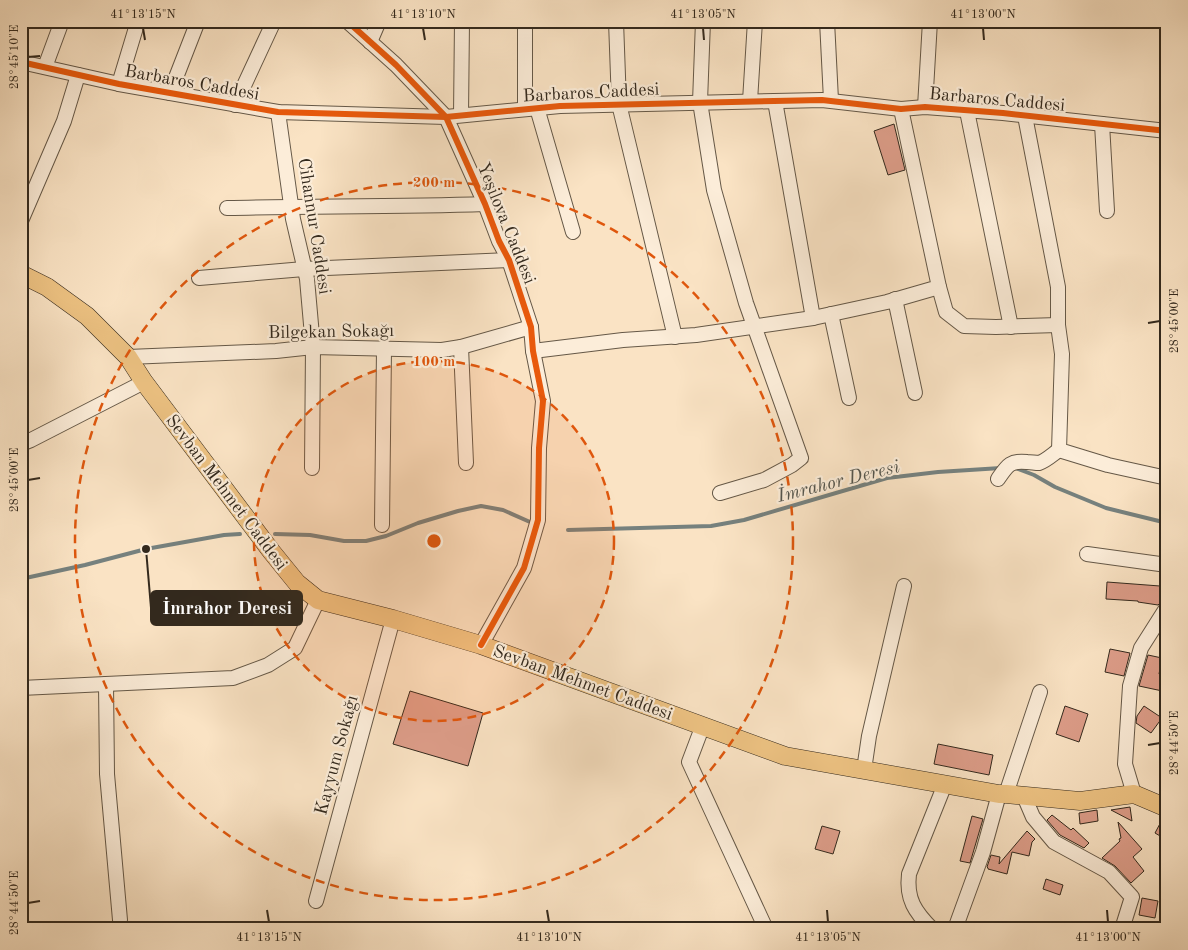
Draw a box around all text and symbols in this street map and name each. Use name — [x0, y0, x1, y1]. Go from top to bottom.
text: 41°13'15"N — [110, 8, 176, 21]
text: 41°13'05"N — [670, 8, 736, 21]
text: 41°13'10"N — [390, 9, 456, 21]
text: 41°13'00"N — [950, 9, 1016, 21]
text: 28°45'10"E — [8, 25, 21, 89]
street label: Barbaros Caddesi — [123, 62, 261, 104]
street label: Barbaros Caddesi — [522, 80, 660, 106]
street label: Barbaros Caddesi — [928, 85, 1066, 115]
street label: Cihannur Caddesi — [294, 157, 334, 296]
street label: Yeşilova Caddesi — [473, 160, 539, 287]
text: 200 m — [413, 176, 455, 191]
text: 28°45'00"E — [1168, 289, 1181, 353]
street label: Bilgekan Sokağı — [268, 322, 394, 342]
text: 100 m — [413, 355, 455, 370]
street label: Sevban Mehmet Caddesi — [162, 411, 291, 574]
text: 28°45'00"E — [8, 448, 21, 512]
water label: İmrahor Deresi — [773, 454, 902, 507]
centre of rings — [425, 532, 443, 550]
callout: İmrahor Deresi — [151, 591, 302, 625]
text: İmrahor Deresi — [162, 597, 292, 619]
street label: Sevban Mehmet Caddesi — [490, 642, 675, 724]
street label: Kayyum Sokağı — [312, 693, 362, 817]
text: 28°44'50"E — [1168, 711, 1181, 775]
text: 28°44'50"E — [8, 871, 21, 935]
text: 41°13'15"N — [236, 931, 302, 944]
text: 41°13'05"N — [795, 931, 861, 944]
text: 41°13'10"N — [516, 932, 582, 944]
text: 41°13'00"N — [1075, 932, 1141, 944]

